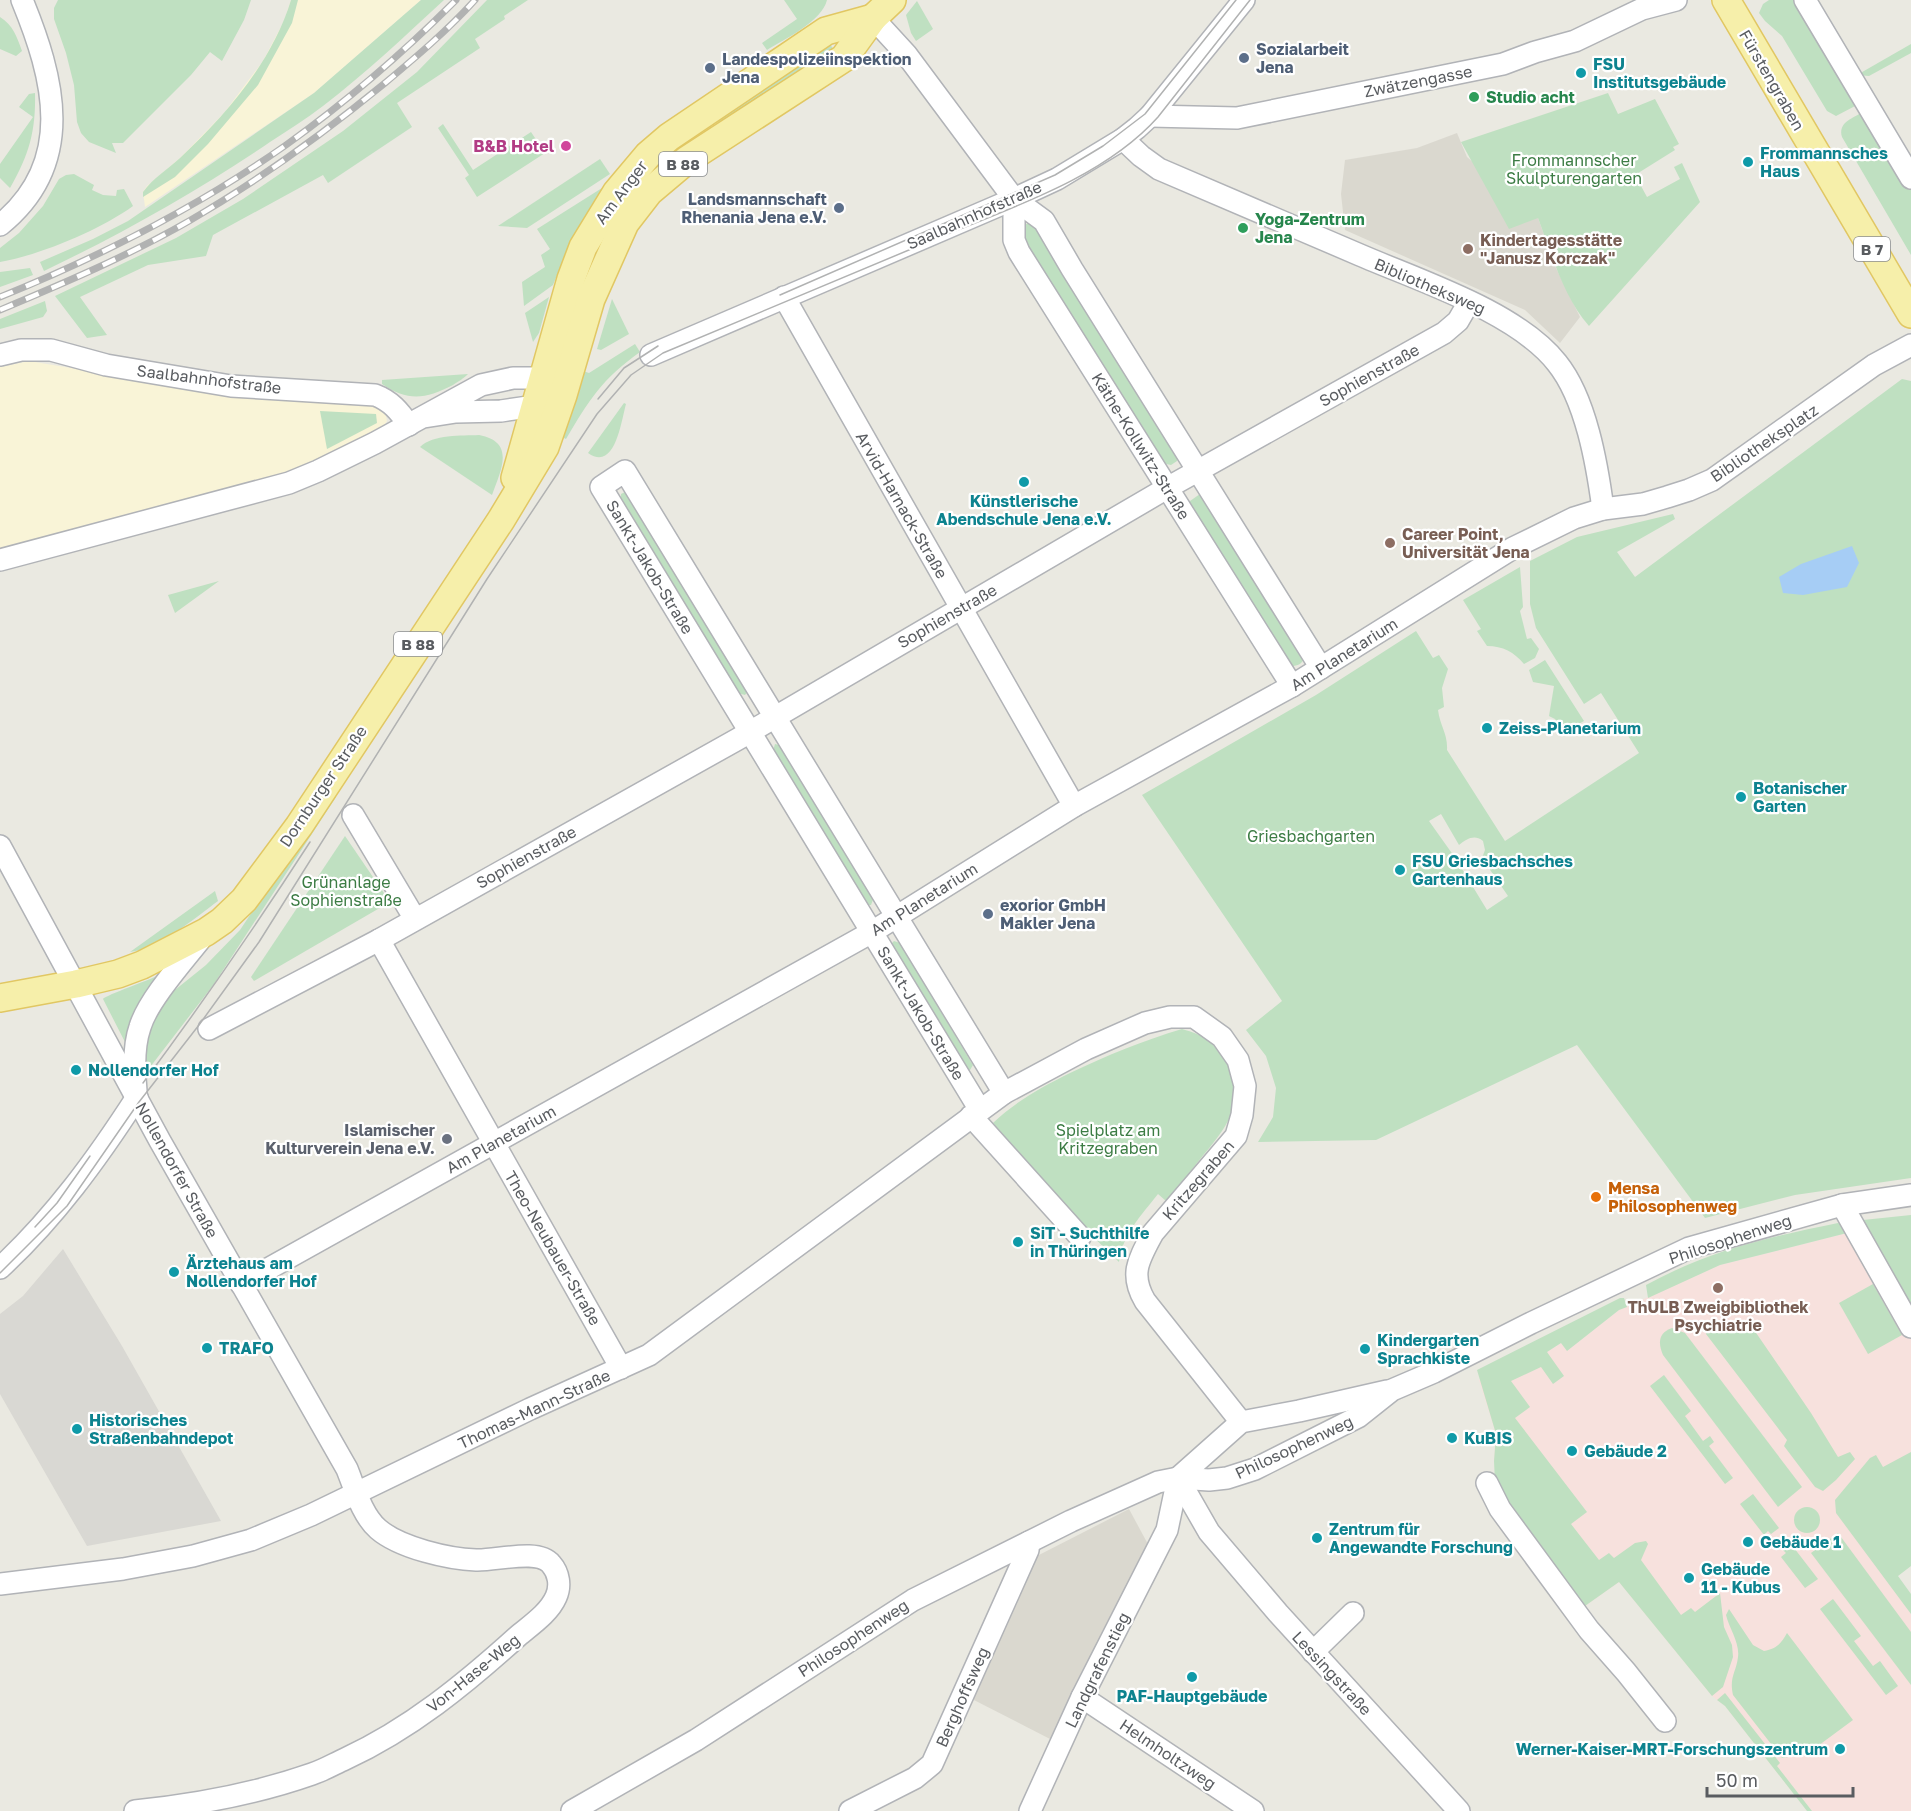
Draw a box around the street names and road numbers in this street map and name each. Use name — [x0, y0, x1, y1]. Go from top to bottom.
street label: Fürstengraben — [1735, 26, 1809, 134]
street label: Zwätzengasse — [1362, 61, 1474, 101]
road number: B 88 — [659, 152, 707, 176]
street label: Am Anger — [591, 156, 651, 228]
street label: Saalbahnhofstraße — [903, 176, 1045, 254]
road number: B 7 — [1854, 237, 1890, 261]
street label: Bibliotheksweg — [1371, 254, 1489, 318]
street label: Sophienstraße — [1315, 339, 1423, 411]
street label: Saalbahnhofstraße — [135, 360, 283, 398]
street label: Käthe-Kollwitz-Straße — [1088, 369, 1194, 523]
street label: Bibliotheksplatz — [1706, 400, 1822, 486]
street label: Arvid-Harnack-Straße — [852, 428, 952, 582]
street label: Sankt-Jakob-Straße — [602, 496, 698, 638]
street label: Sophienstraße — [894, 579, 1000, 653]
street label: Am Planetarium — [1287, 613, 1401, 695]
road number: B 88 — [394, 632, 442, 656]
street label: Dornburger Straße — [275, 722, 371, 850]
street label: Sophienstraße — [472, 821, 580, 893]
street label: Am Planetarium — [867, 858, 981, 940]
street label: Sankt-Jakob-Straße — [873, 942, 969, 1084]
street label: Nollendorfer Straße — [131, 1099, 223, 1241]
street label: Am Planetarium — [443, 1101, 559, 1177]
street label: Kritzegraben — [1158, 1136, 1238, 1224]
street label: Theo-Neubauer-Straße — [501, 1167, 605, 1329]
street label: Philosophenweg — [1666, 1210, 1794, 1268]
street label: Thomas-Mann-Straße — [455, 1365, 613, 1453]
street label: Philosophenweg — [1232, 1411, 1356, 1483]
street label: Philosophenweg — [794, 1595, 912, 1681]
street label: Landgrafenstieg — [1060, 1609, 1134, 1731]
street label: Lessingstraße — [1288, 1627, 1376, 1719]
street label: Von-Hase-Weg — [422, 1629, 524, 1717]
street label: Berghoffsweg — [931, 1644, 993, 1750]
street label: Helmholtzweg — [1116, 1714, 1220, 1794]

